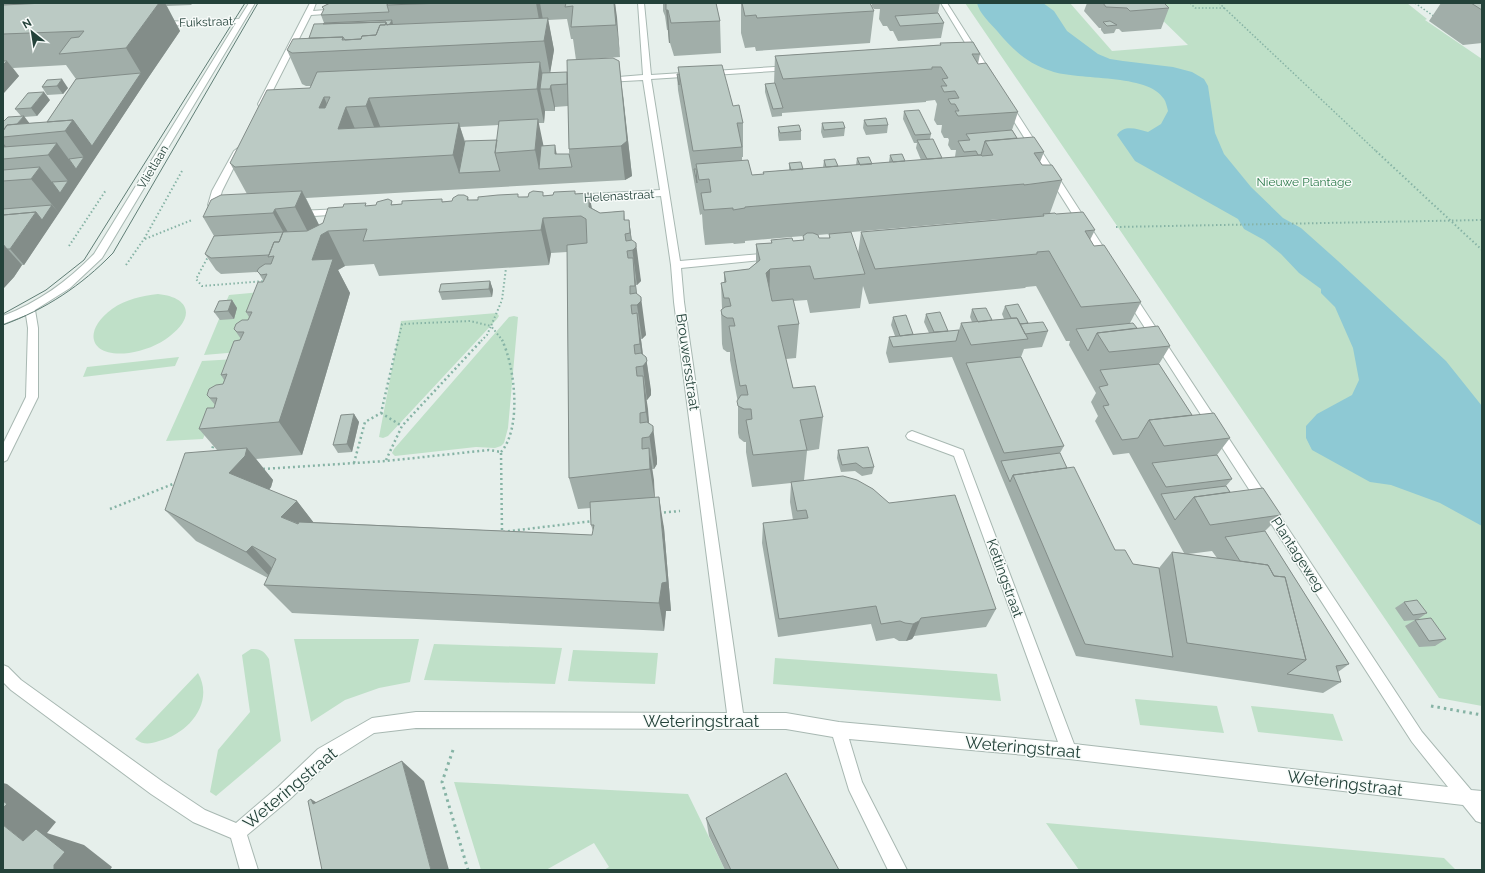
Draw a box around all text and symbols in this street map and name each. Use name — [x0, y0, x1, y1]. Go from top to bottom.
north arrow — [12, 12, 52, 52]
street label: Fuikstraat — [179, 14, 233, 30]
text: N — [20, 16, 34, 32]
street label: Vlietlaan — [135, 143, 171, 191]
park label: Nieuwe Plantage — [1257, 175, 1351, 189]
street label: Helenastraat — [583, 187, 655, 205]
street label: Brouwersstraat — [673, 312, 703, 412]
street label: Plantageweg — [1268, 514, 1328, 594]
street label: Kettingstraat — [983, 537, 1027, 620]
street label: Weteringstraat — [643, 711, 759, 731]
street label: Weteringstraat — [964, 732, 1082, 762]
street label: Weteringstraat — [239, 743, 341, 833]
street label: Weteringstraat — [1286, 766, 1404, 800]

